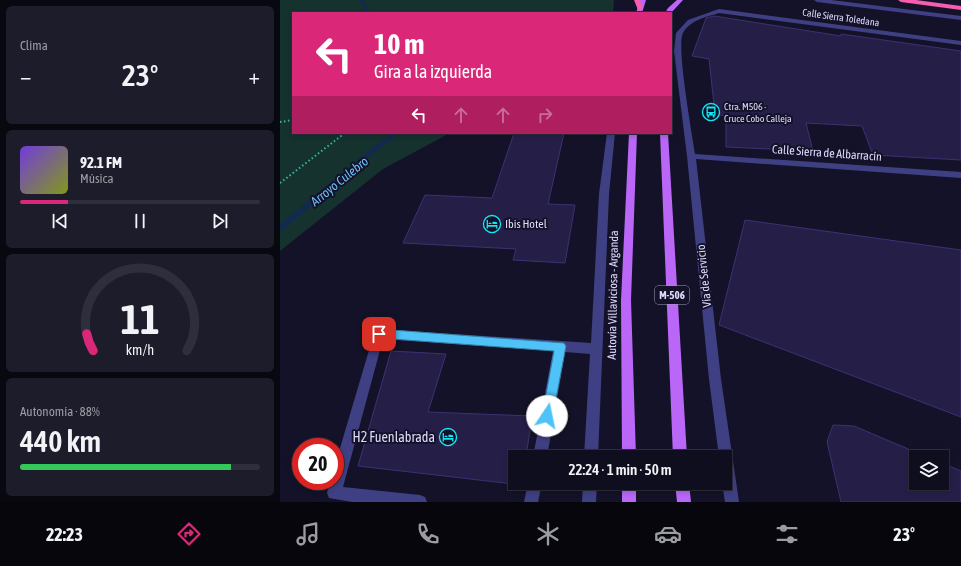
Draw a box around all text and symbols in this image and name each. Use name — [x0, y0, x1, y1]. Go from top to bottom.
street label: Calle Sierra Toledana — [802, 7, 880, 28]
icon: left — [308, 28, 360, 80]
text: 10 m — [374, 28, 424, 60]
text: Clima — [20, 38, 48, 53]
text: 23° — [122, 58, 158, 92]
text: Gira a la izquierda — [374, 61, 492, 82]
text: − — [20, 63, 31, 89]
text: + — [249, 63, 260, 89]
place label: Ctra. M506 - Cruce Cobo Calleja — [724, 101, 792, 124]
bus stop icon: Ctra. M506 - Cruce Cobo Calleja — [701, 102, 721, 122]
icon: left — [408, 104, 430, 126]
icon: ahead — [450, 104, 472, 126]
icon: ahead — [492, 104, 514, 126]
icon: right — [534, 104, 556, 126]
street label: Calle Sierra de Albarracín — [772, 142, 882, 164]
text: 92.1 FM — [80, 154, 122, 171]
water label: Arroyo Culebro — [307, 154, 371, 210]
text: Música — [80, 171, 113, 186]
icon: previous — [49, 210, 71, 232]
icon: pause — [129, 210, 151, 232]
icon: next — [209, 210, 231, 232]
hotel icon: Ibis Hotel — [482, 214, 502, 234]
place label: Ibis Hotel — [505, 217, 548, 231]
street label: Autovía Villaviciosa - Arganda — [605, 230, 621, 360]
street label: Vía de Servicio — [694, 243, 714, 308]
road number: M-506 — [655, 286, 689, 304]
text: 11 — [120, 295, 160, 343]
pin — [362, 317, 396, 351]
icon: arrive — [368, 323, 390, 345]
text: km/h — [126, 342, 154, 358]
position arrow — [526, 395, 568, 437]
text: Autonomía · 88% — [20, 404, 100, 419]
text: 440 km — [20, 424, 101, 458]
hotel icon: H2 Fuenlabrada — [438, 427, 458, 447]
place label: H2 Fuenlabrada — [353, 429, 435, 445]
speed limit sign: 20 — [292, 438, 344, 490]
map controls — [909, 450, 949, 490]
button: layers — [909, 450, 949, 490]
text: 22:24 · 1 min · 50 m — [568, 461, 672, 478]
icon: directions — [175, 520, 203, 548]
icon: music — [294, 520, 322, 548]
icon: phone — [414, 520, 442, 548]
icon: climate — [534, 520, 562, 548]
icon: car — [654, 520, 682, 548]
icon: filters — [773, 520, 801, 548]
text: 22:23 — [46, 524, 83, 545]
text: 23° — [893, 524, 915, 545]

